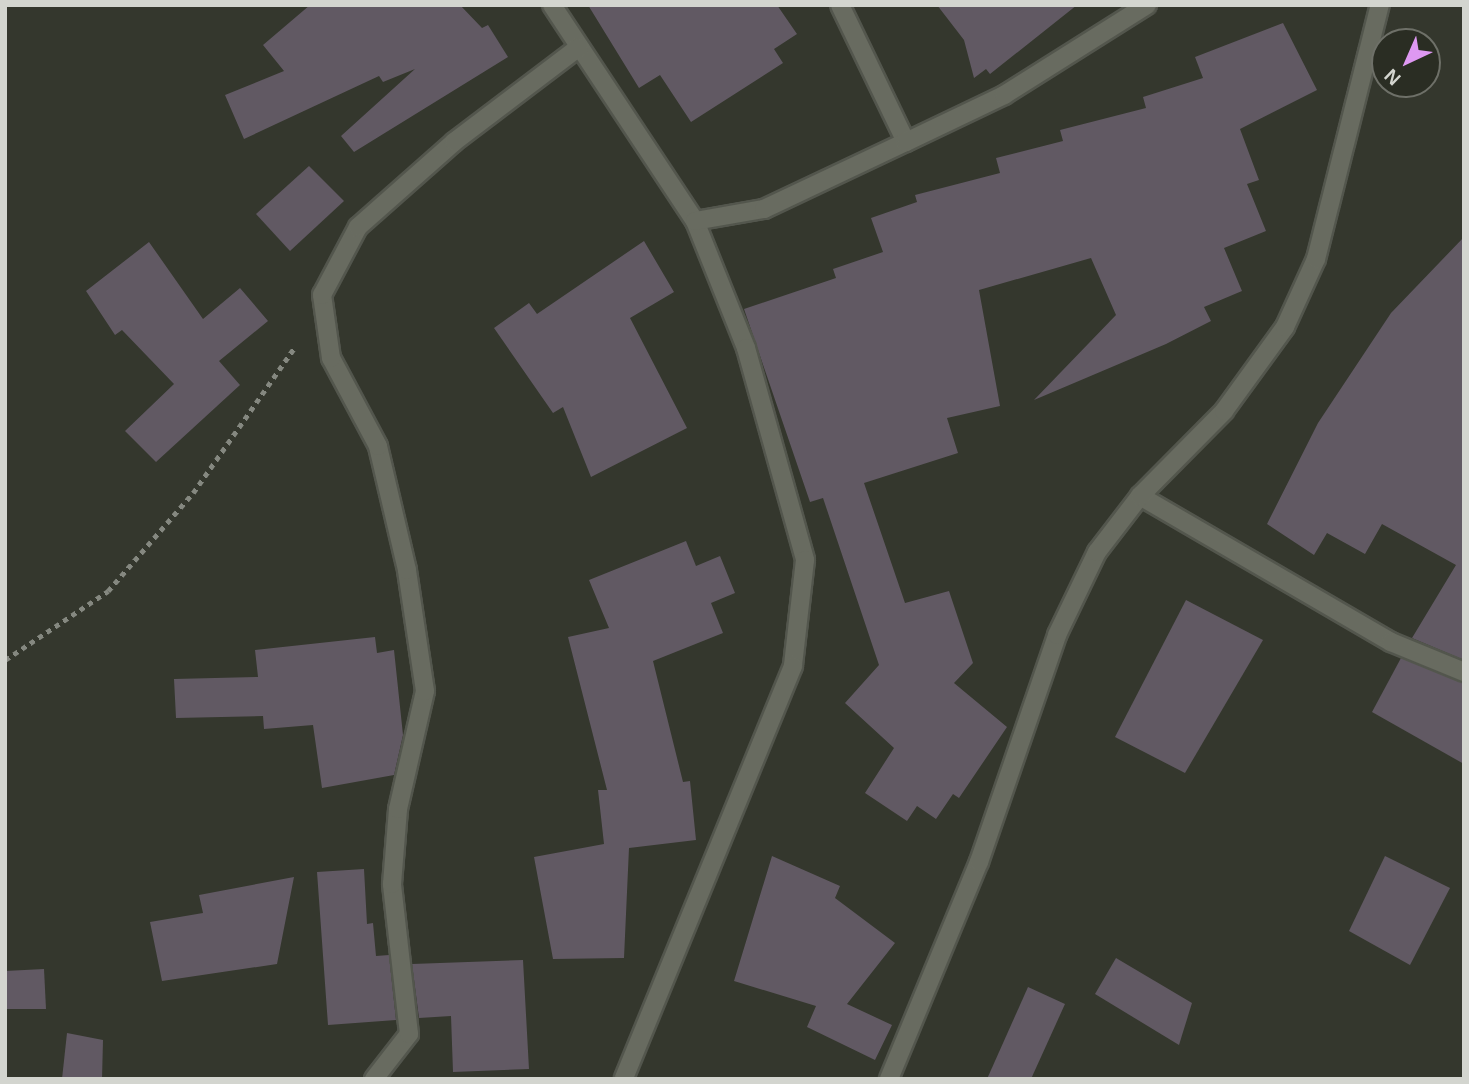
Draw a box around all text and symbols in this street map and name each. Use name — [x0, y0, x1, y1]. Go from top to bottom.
north arrow — [1371, 28, 1441, 98]
text: N — [1380, 65, 1405, 89]

